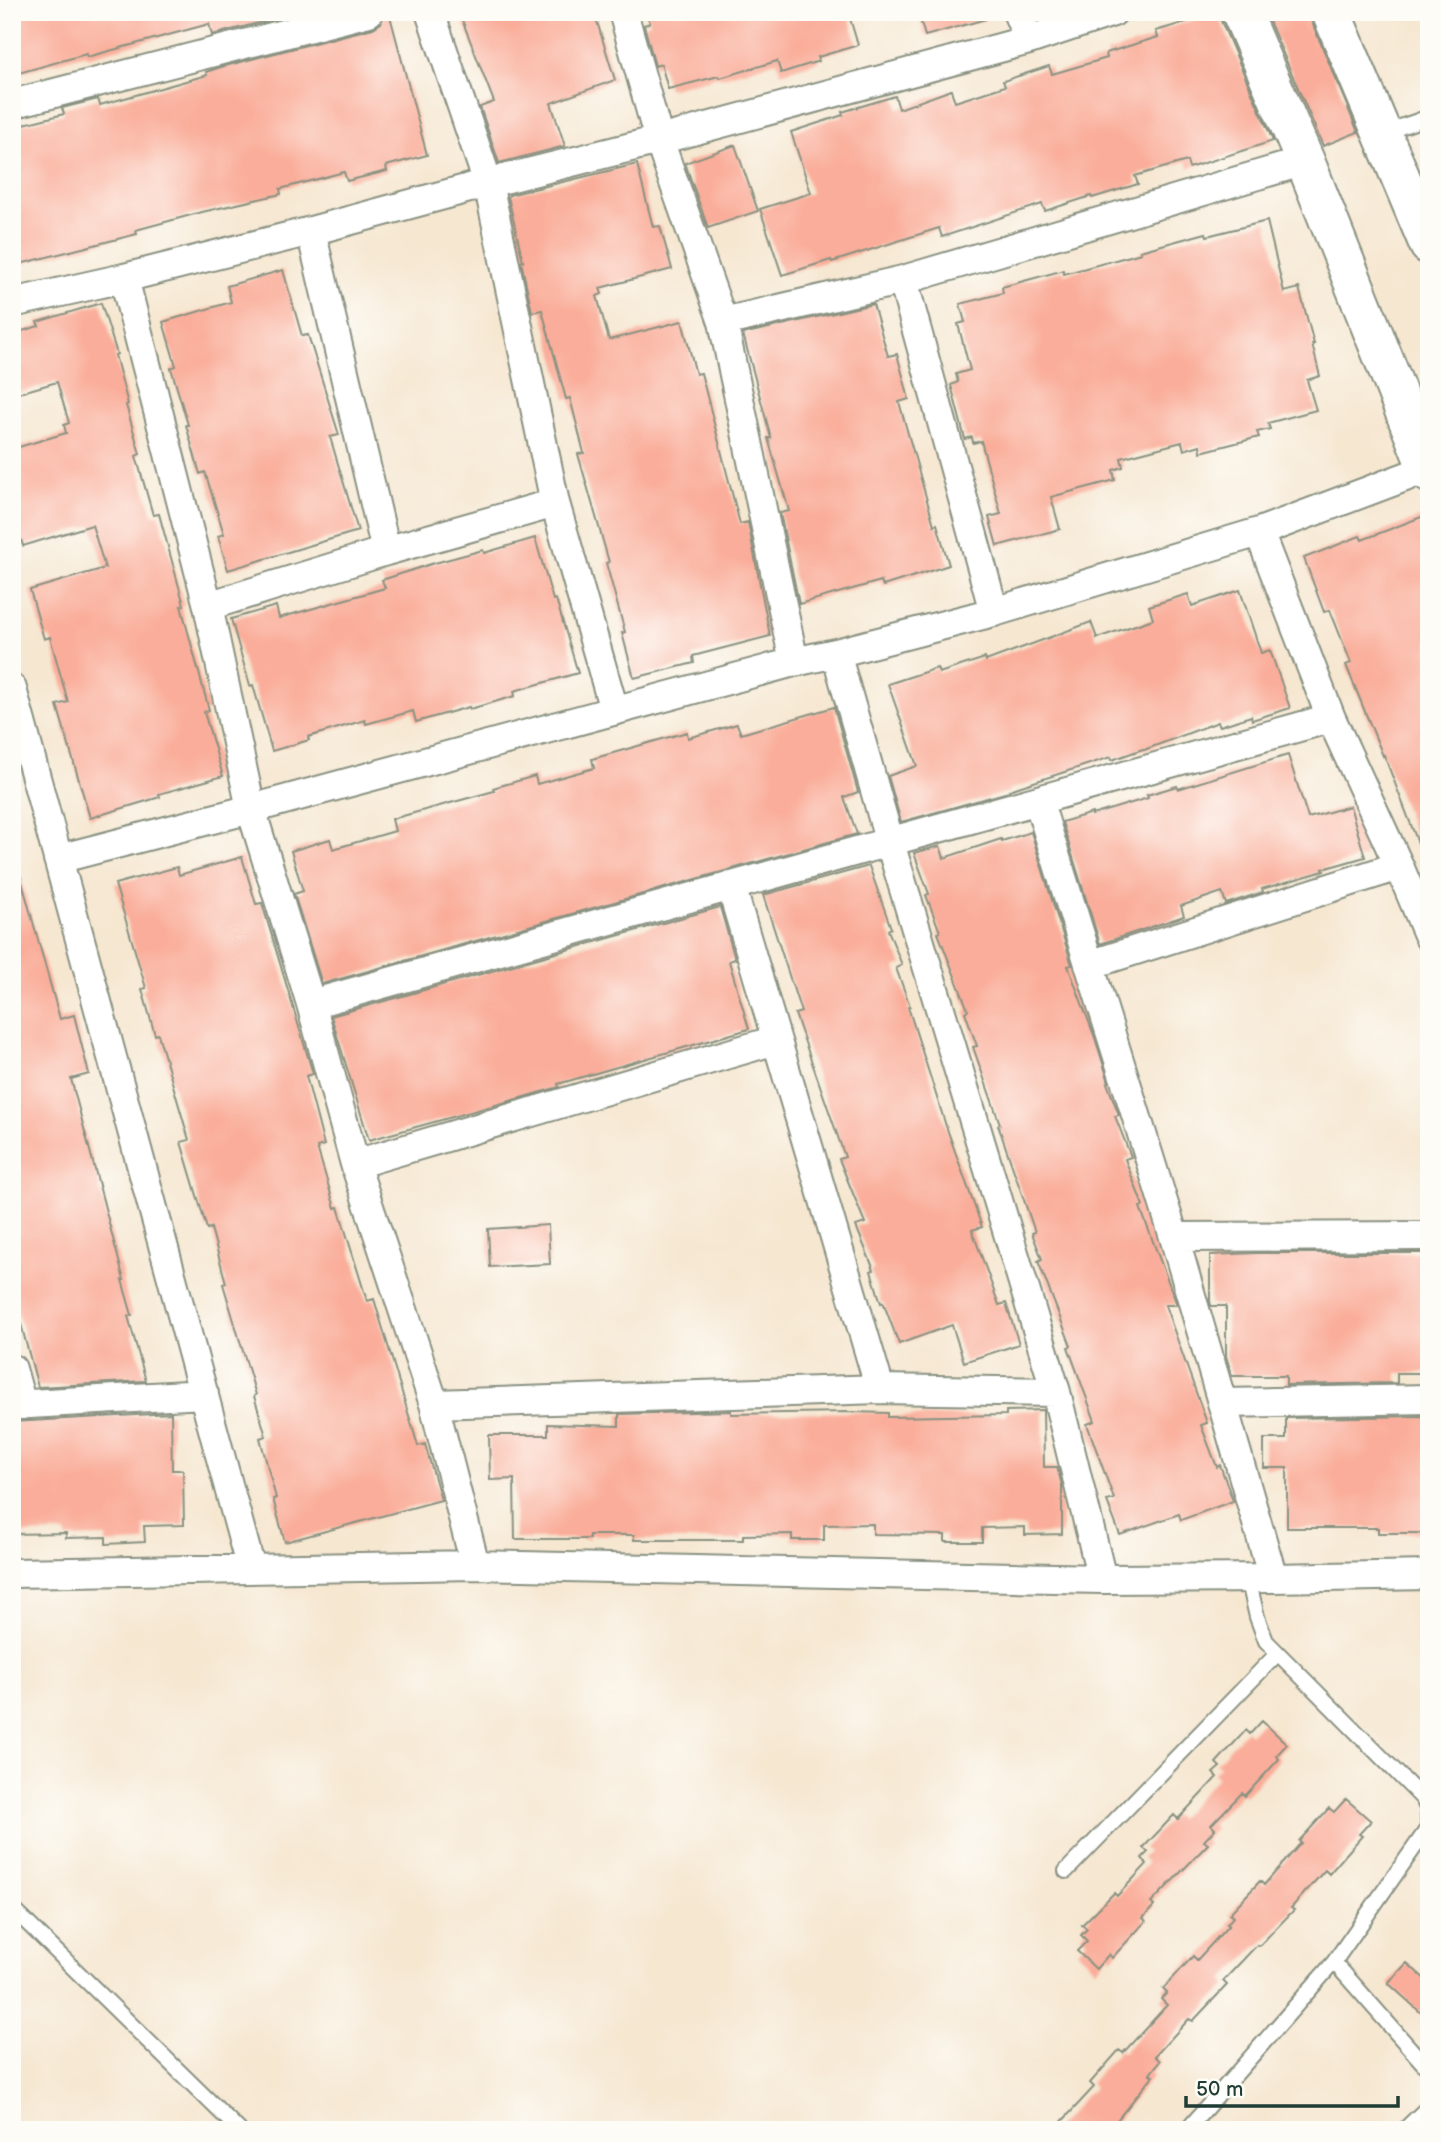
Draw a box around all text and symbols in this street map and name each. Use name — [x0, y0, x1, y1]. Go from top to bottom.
scale bar — [1186, 2065, 1397, 2109]
text: 50 m — [1196, 2077, 1243, 2102]

